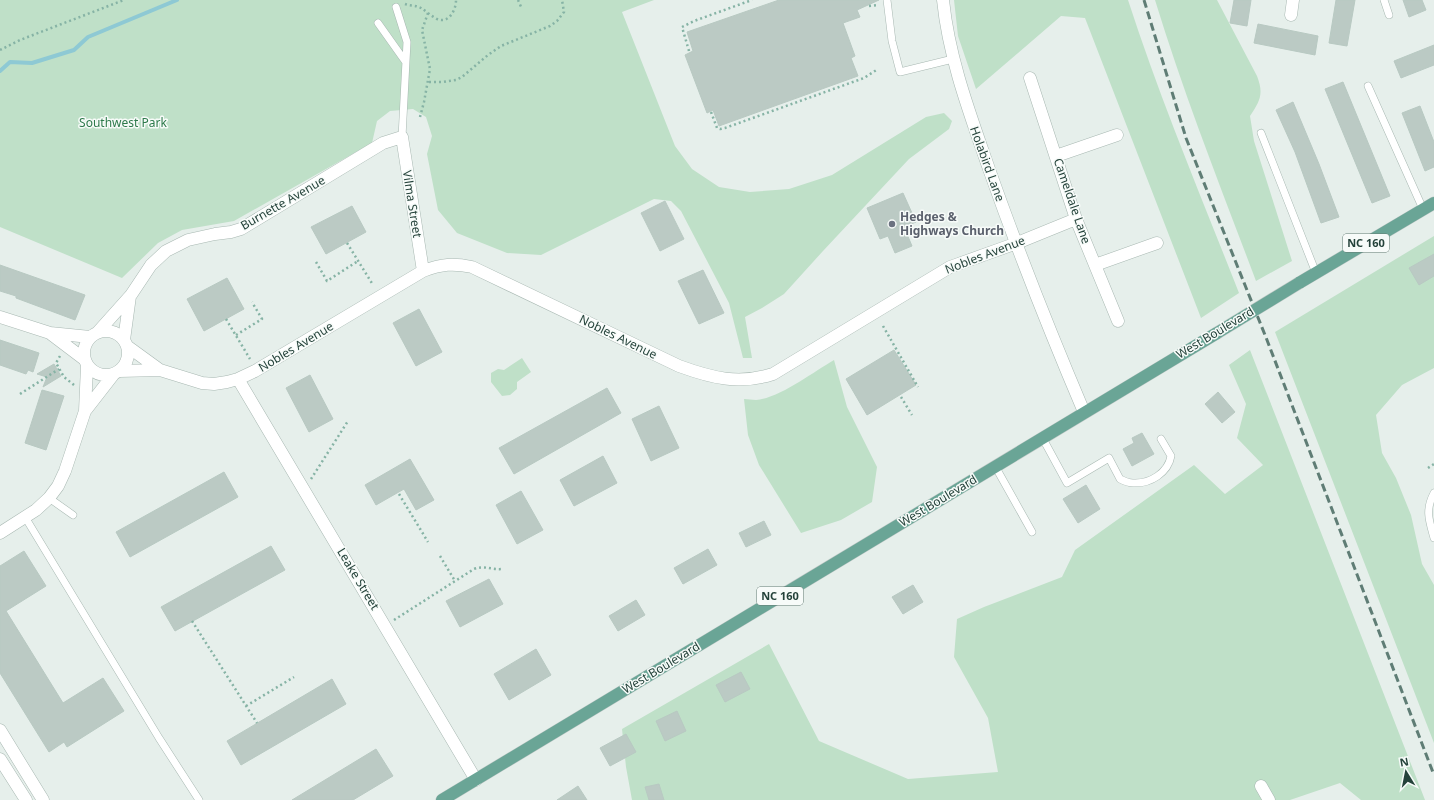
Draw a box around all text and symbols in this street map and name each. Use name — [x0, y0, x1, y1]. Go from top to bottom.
park label: Southwest Park — [79, 114, 167, 131]
street label: Holabird Lane — [966, 124, 1009, 204]
street label: Cameldale Lane — [1050, 156, 1095, 246]
street label: Vilma Street — [399, 169, 426, 239]
street label: Burnette Avenue — [237, 171, 328, 234]
place label: Hedges & Highways Church — [900, 208, 1004, 239]
marker: Hedges & Highways Church — [887, 219, 897, 229]
street label: Nobles Avenue — [942, 231, 1028, 278]
road number: NC 160 — [1343, 234, 1389, 252]
street label: West Boulevard — [1173, 303, 1257, 362]
street label: Nobles Avenue — [576, 310, 660, 363]
street label: Nobles Avenue — [255, 317, 337, 376]
street label: West Boulevard — [896, 471, 980, 530]
street label: Leake Street — [333, 545, 384, 614]
road number: NC 160 — [757, 587, 803, 605]
street label: West Boulevard — [619, 638, 703, 697]
north arrow — [1386, 752, 1426, 792]
text: N — [1398, 753, 1410, 770]

